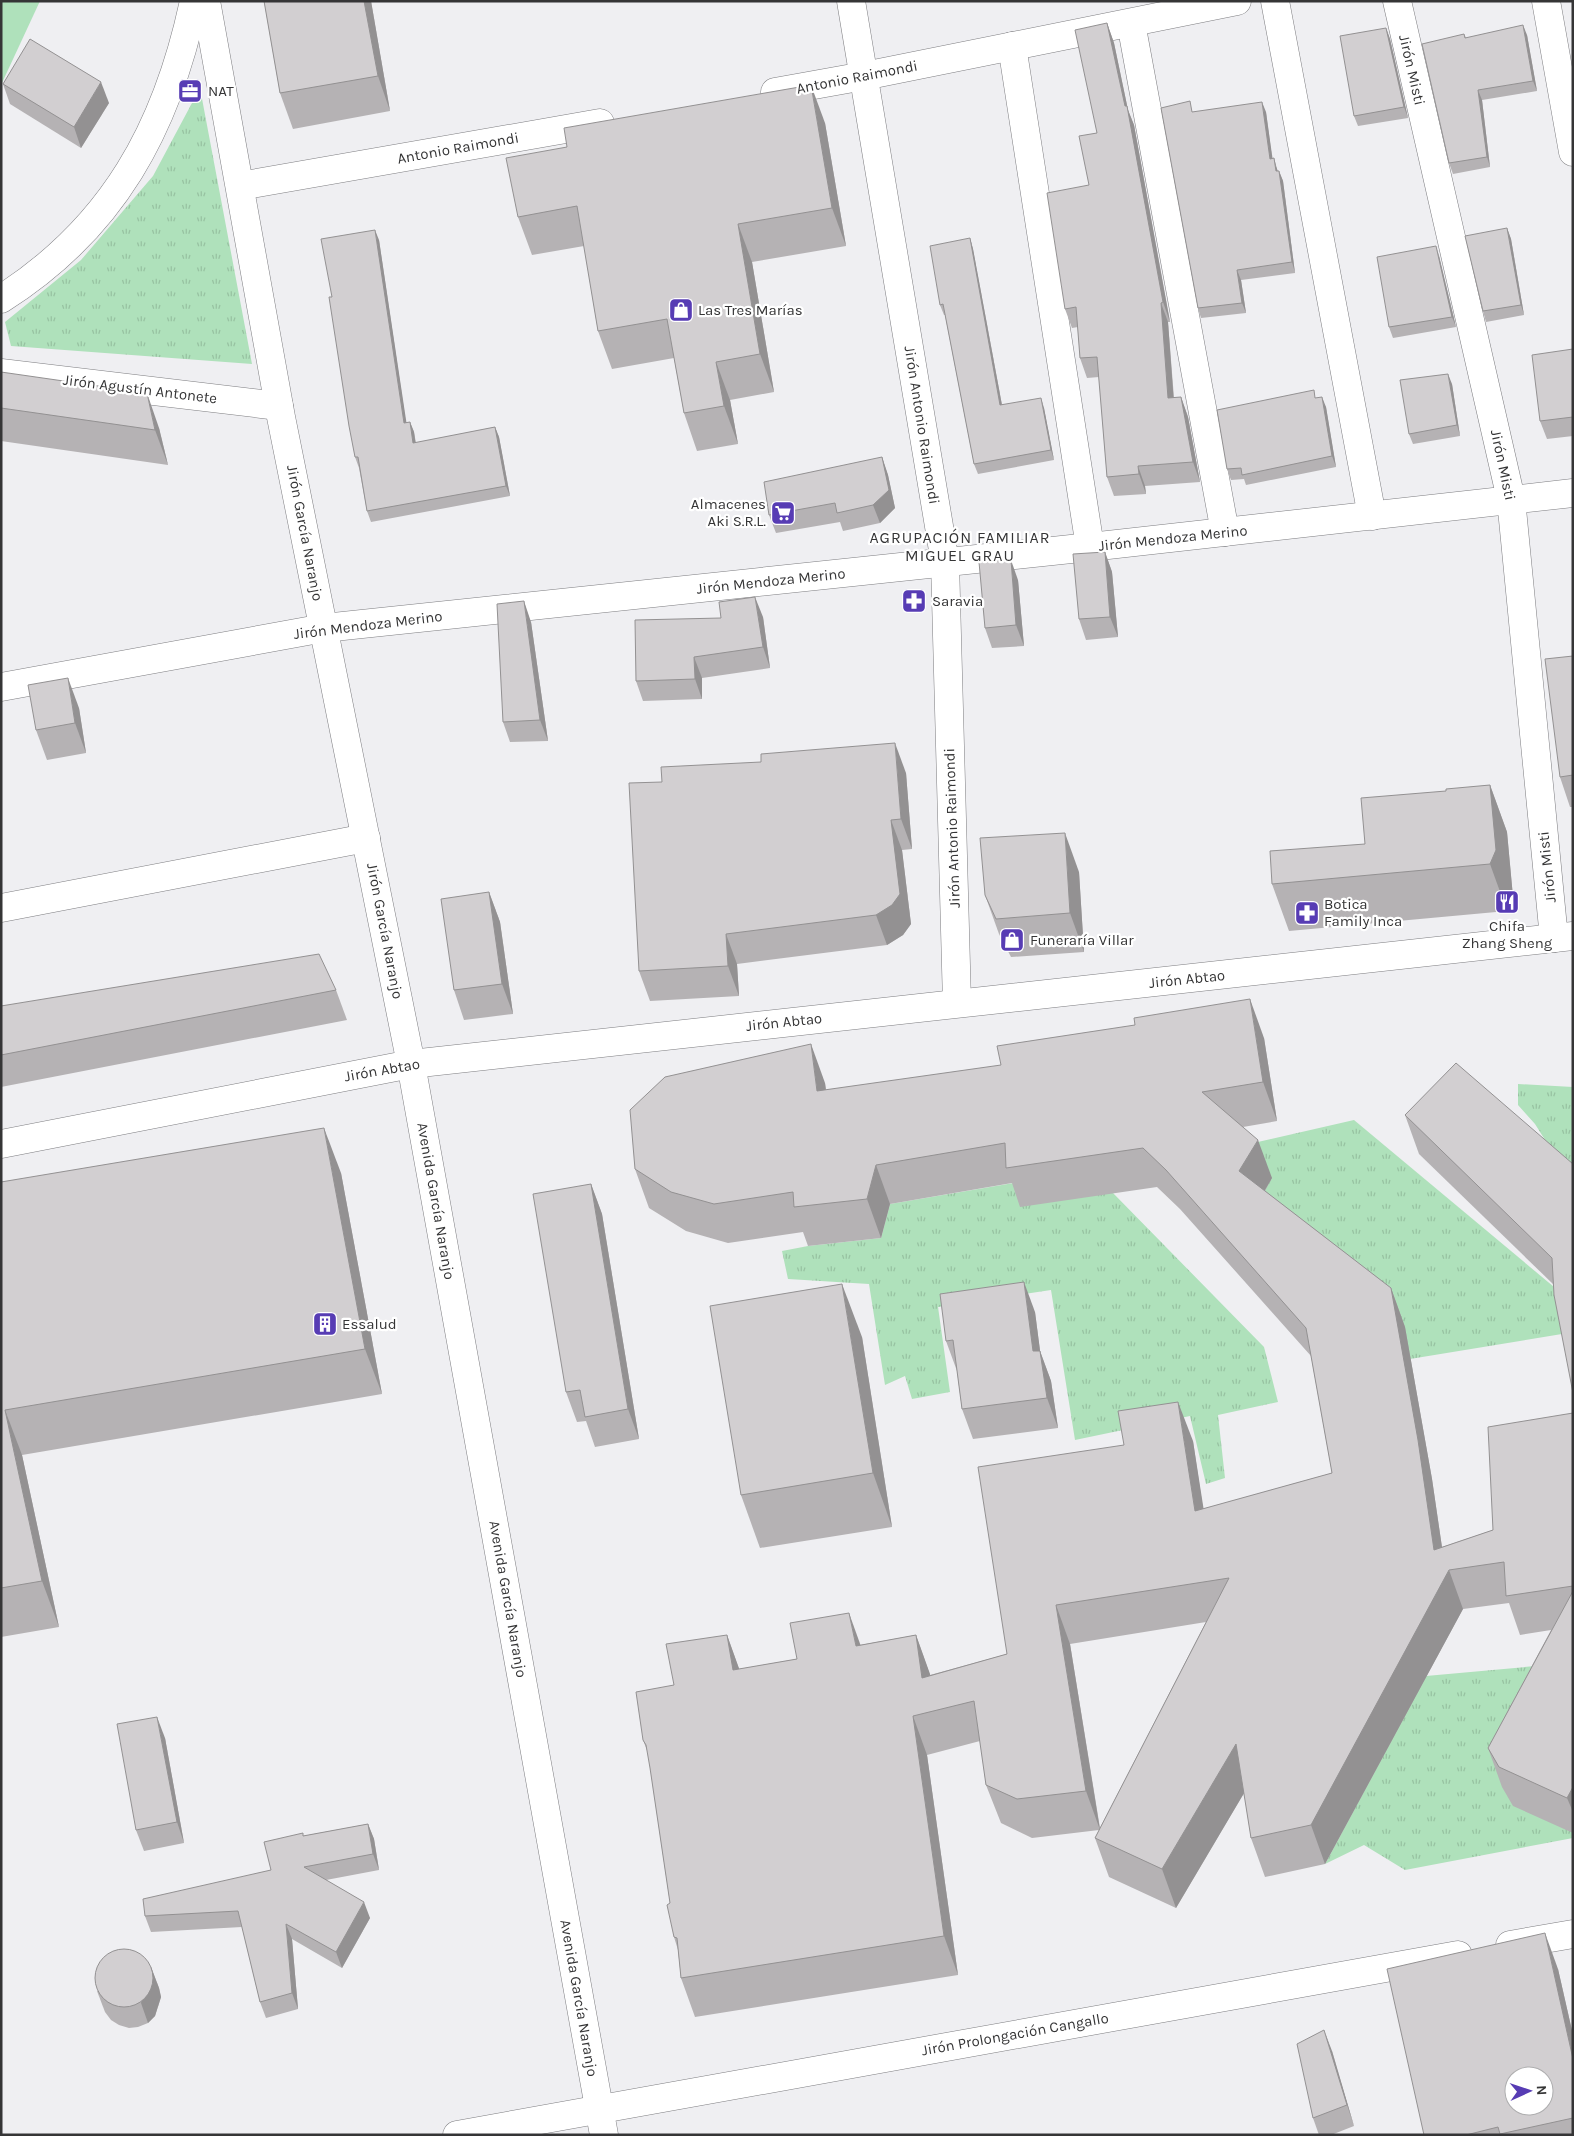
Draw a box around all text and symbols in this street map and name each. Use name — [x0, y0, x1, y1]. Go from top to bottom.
street label: Jirón Misti — [1395, 33, 1429, 107]
street label: Antonio Raimondi — [795, 56, 919, 98]
office icon: NAT — [177, 78, 203, 104]
place label: NAT — [208, 82, 234, 100]
street label: Antonio Raimondi — [396, 128, 520, 168]
shop icon: Las Tres Marías — [668, 297, 694, 323]
place label: Las Tres Marías — [698, 301, 803, 319]
street label: Jirón Antonio Raimondi — [901, 345, 943, 505]
street label: Jirón Agustín Antonete — [62, 371, 218, 407]
street label: Jirón Misti — [1487, 428, 1519, 502]
street label: Jirón García Naranjo — [283, 463, 327, 603]
place label: Almacenes Aki S.R.L. — [691, 495, 766, 530]
supermarket icon: Almacenes Aki S.R.L. — [770, 500, 796, 526]
street label: Jirón Mendoza Merino — [1098, 521, 1248, 555]
district label: AGRUPACIÓN FAMILIAR MIGUEL GRAU — [869, 528, 1051, 565]
street label: Jirón Mendoza Merino — [696, 564, 846, 598]
pharmacy icon: Saravia — [901, 588, 927, 614]
place label: Saravia — [932, 592, 983, 610]
street label: Jirón Mendoza Merino — [293, 607, 443, 643]
street label: Jirón Antonio Raimondi — [940, 748, 964, 908]
street label: Jirón Misti — [1534, 830, 1560, 904]
street label: Jirón García Naranjo — [363, 861, 407, 1001]
restaurant icon: Chifa Zhang Sheng — [1494, 889, 1520, 915]
place label: Botica Family Inca — [1324, 895, 1402, 930]
pharmacy icon: Botica Family Inca — [1294, 900, 1320, 926]
place label: Chifa Zhang Sheng — [1462, 917, 1553, 952]
shop icon: Funeraría Villar — [999, 927, 1025, 953]
place label: Funeraría Villar — [1030, 931, 1134, 949]
street label: Jirón Abtao — [1148, 966, 1226, 992]
street label: Jirón Abtao — [745, 1009, 823, 1035]
street label: Jirón Abtao — [343, 1055, 421, 1085]
street label: Avenida García Naranjo — [413, 1121, 459, 1281]
building icon: Essalud — [312, 1311, 338, 1337]
place label: Essalud — [342, 1315, 397, 1333]
street label: Avenida García Naranjo — [485, 1519, 531, 1679]
street label: Avenida García Naranjo — [556, 1918, 602, 2078]
street label: Jirón Prolongación Cangallo — [920, 2009, 1110, 2059]
north arrow — [1504, 2066, 1554, 2116]
text: N — [1533, 2085, 1550, 2096]

